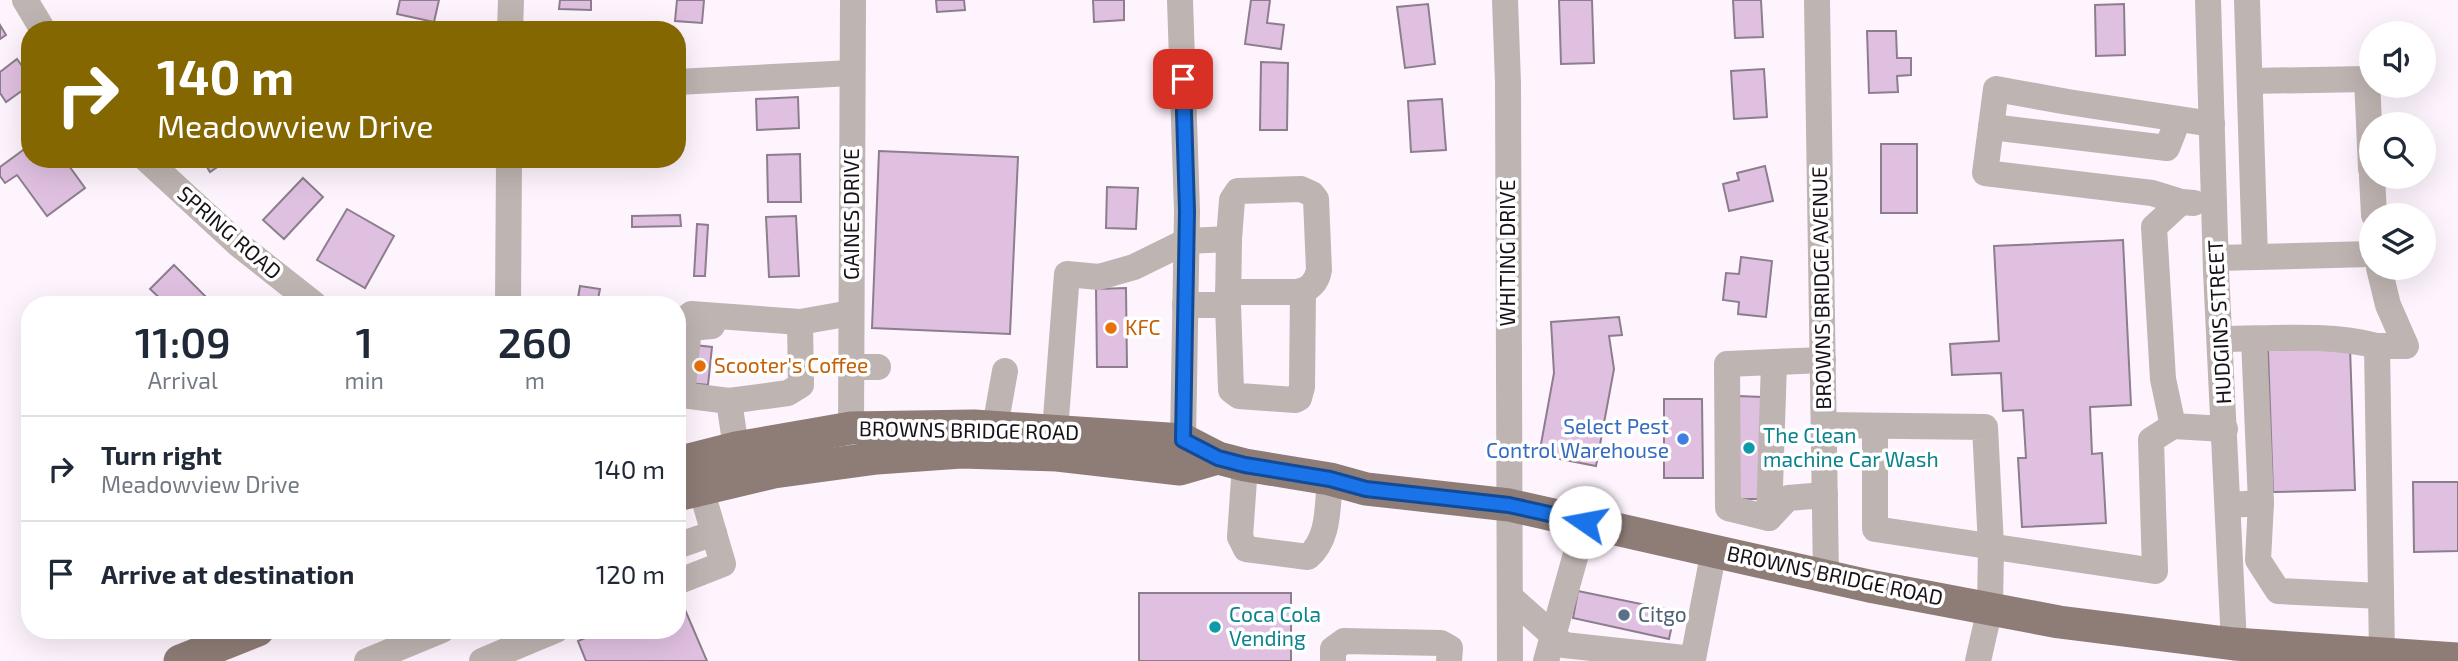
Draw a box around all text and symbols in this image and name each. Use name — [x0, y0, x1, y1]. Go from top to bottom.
map controls — [2359, 21, 2436, 280]
button: sound — [2359, 21, 2436, 98]
text: 140 m — [157, 46, 294, 105]
icon: right — [42, 49, 133, 140]
pin — [1153, 49, 1213, 109]
icon: arrive — [1164, 60, 1202, 98]
text: Meadowview Drive — [157, 106, 434, 144]
button: search — [2359, 112, 2436, 189]
street label: GAINES DRIVE — [838, 148, 863, 280]
street label: BROWNS BRIDGE AVENUE — [1806, 166, 1835, 410]
street label: SPRING ROAD — [173, 180, 287, 284]
street label: WHITING DRIVE — [1494, 180, 1519, 326]
button: layers — [2359, 203, 2436, 280]
street label: HUDGINS STREET — [2202, 239, 2235, 405]
place label: KFC — [1125, 314, 1161, 339]
text: 11:09 — [135, 316, 231, 366]
text: 1 — [355, 316, 373, 366]
text: 260 — [498, 316, 572, 366]
marker: KFC — [1103, 320, 1119, 336]
place label: Scooter's Coffee — [714, 352, 868, 377]
marker: Scooter's Coffee — [692, 358, 708, 374]
text: Arrival — [148, 366, 218, 394]
text: min — [345, 366, 384, 394]
text: m — [525, 366, 545, 394]
place label: Select Pest Control Warehouse — [1486, 413, 1669, 462]
street label: BROWNS BRIDGE ROAD — [859, 415, 1079, 444]
place label: The Clean machine Car Wash — [1763, 422, 1939, 471]
marker: Select Pest Control Warehouse — [1675, 431, 1691, 447]
text: Turn right — [101, 439, 222, 470]
marker: The Clean machine Car Wash — [1741, 440, 1757, 456]
icon: right — [42, 450, 80, 488]
text: 140 m — [594, 453, 665, 484]
text: Meadowview Drive — [101, 470, 300, 498]
position arrow — [1548, 485, 1622, 559]
street label: BROWNS BRIDGE ROAD — [1725, 539, 1946, 610]
icon: arrive — [42, 555, 80, 593]
text: Arrive at destination — [101, 558, 354, 589]
text: 120 m — [596, 558, 665, 589]
place label: Coca Cola Vending — [1229, 601, 1321, 650]
place label: Citgo — [1638, 601, 1687, 626]
marker: Citgo — [1616, 607, 1632, 623]
marker: Coca Cola Vending — [1207, 619, 1223, 635]

